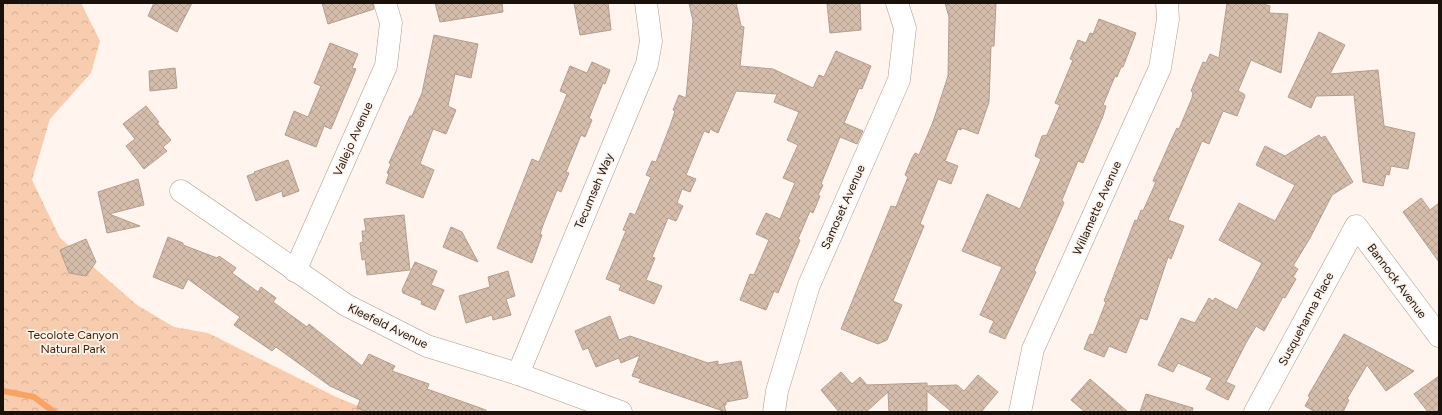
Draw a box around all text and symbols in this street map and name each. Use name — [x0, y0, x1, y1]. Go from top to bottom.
street label: Vallejo Avenue — [330, 99, 376, 178]
street label: Tecumseh Way — [572, 150, 617, 231]
street label: Willamette Avenue — [1070, 158, 1124, 257]
street label: Samoset Avenue — [818, 162, 868, 251]
street label: Bannock Avenue — [1364, 241, 1430, 321]
street label: Susquehanna Place — [1275, 269, 1337, 368]
street label: Kleefeld Avenue — [346, 301, 431, 352]
park label: Tecolote Canyon Natural Park — [28, 328, 119, 356]

